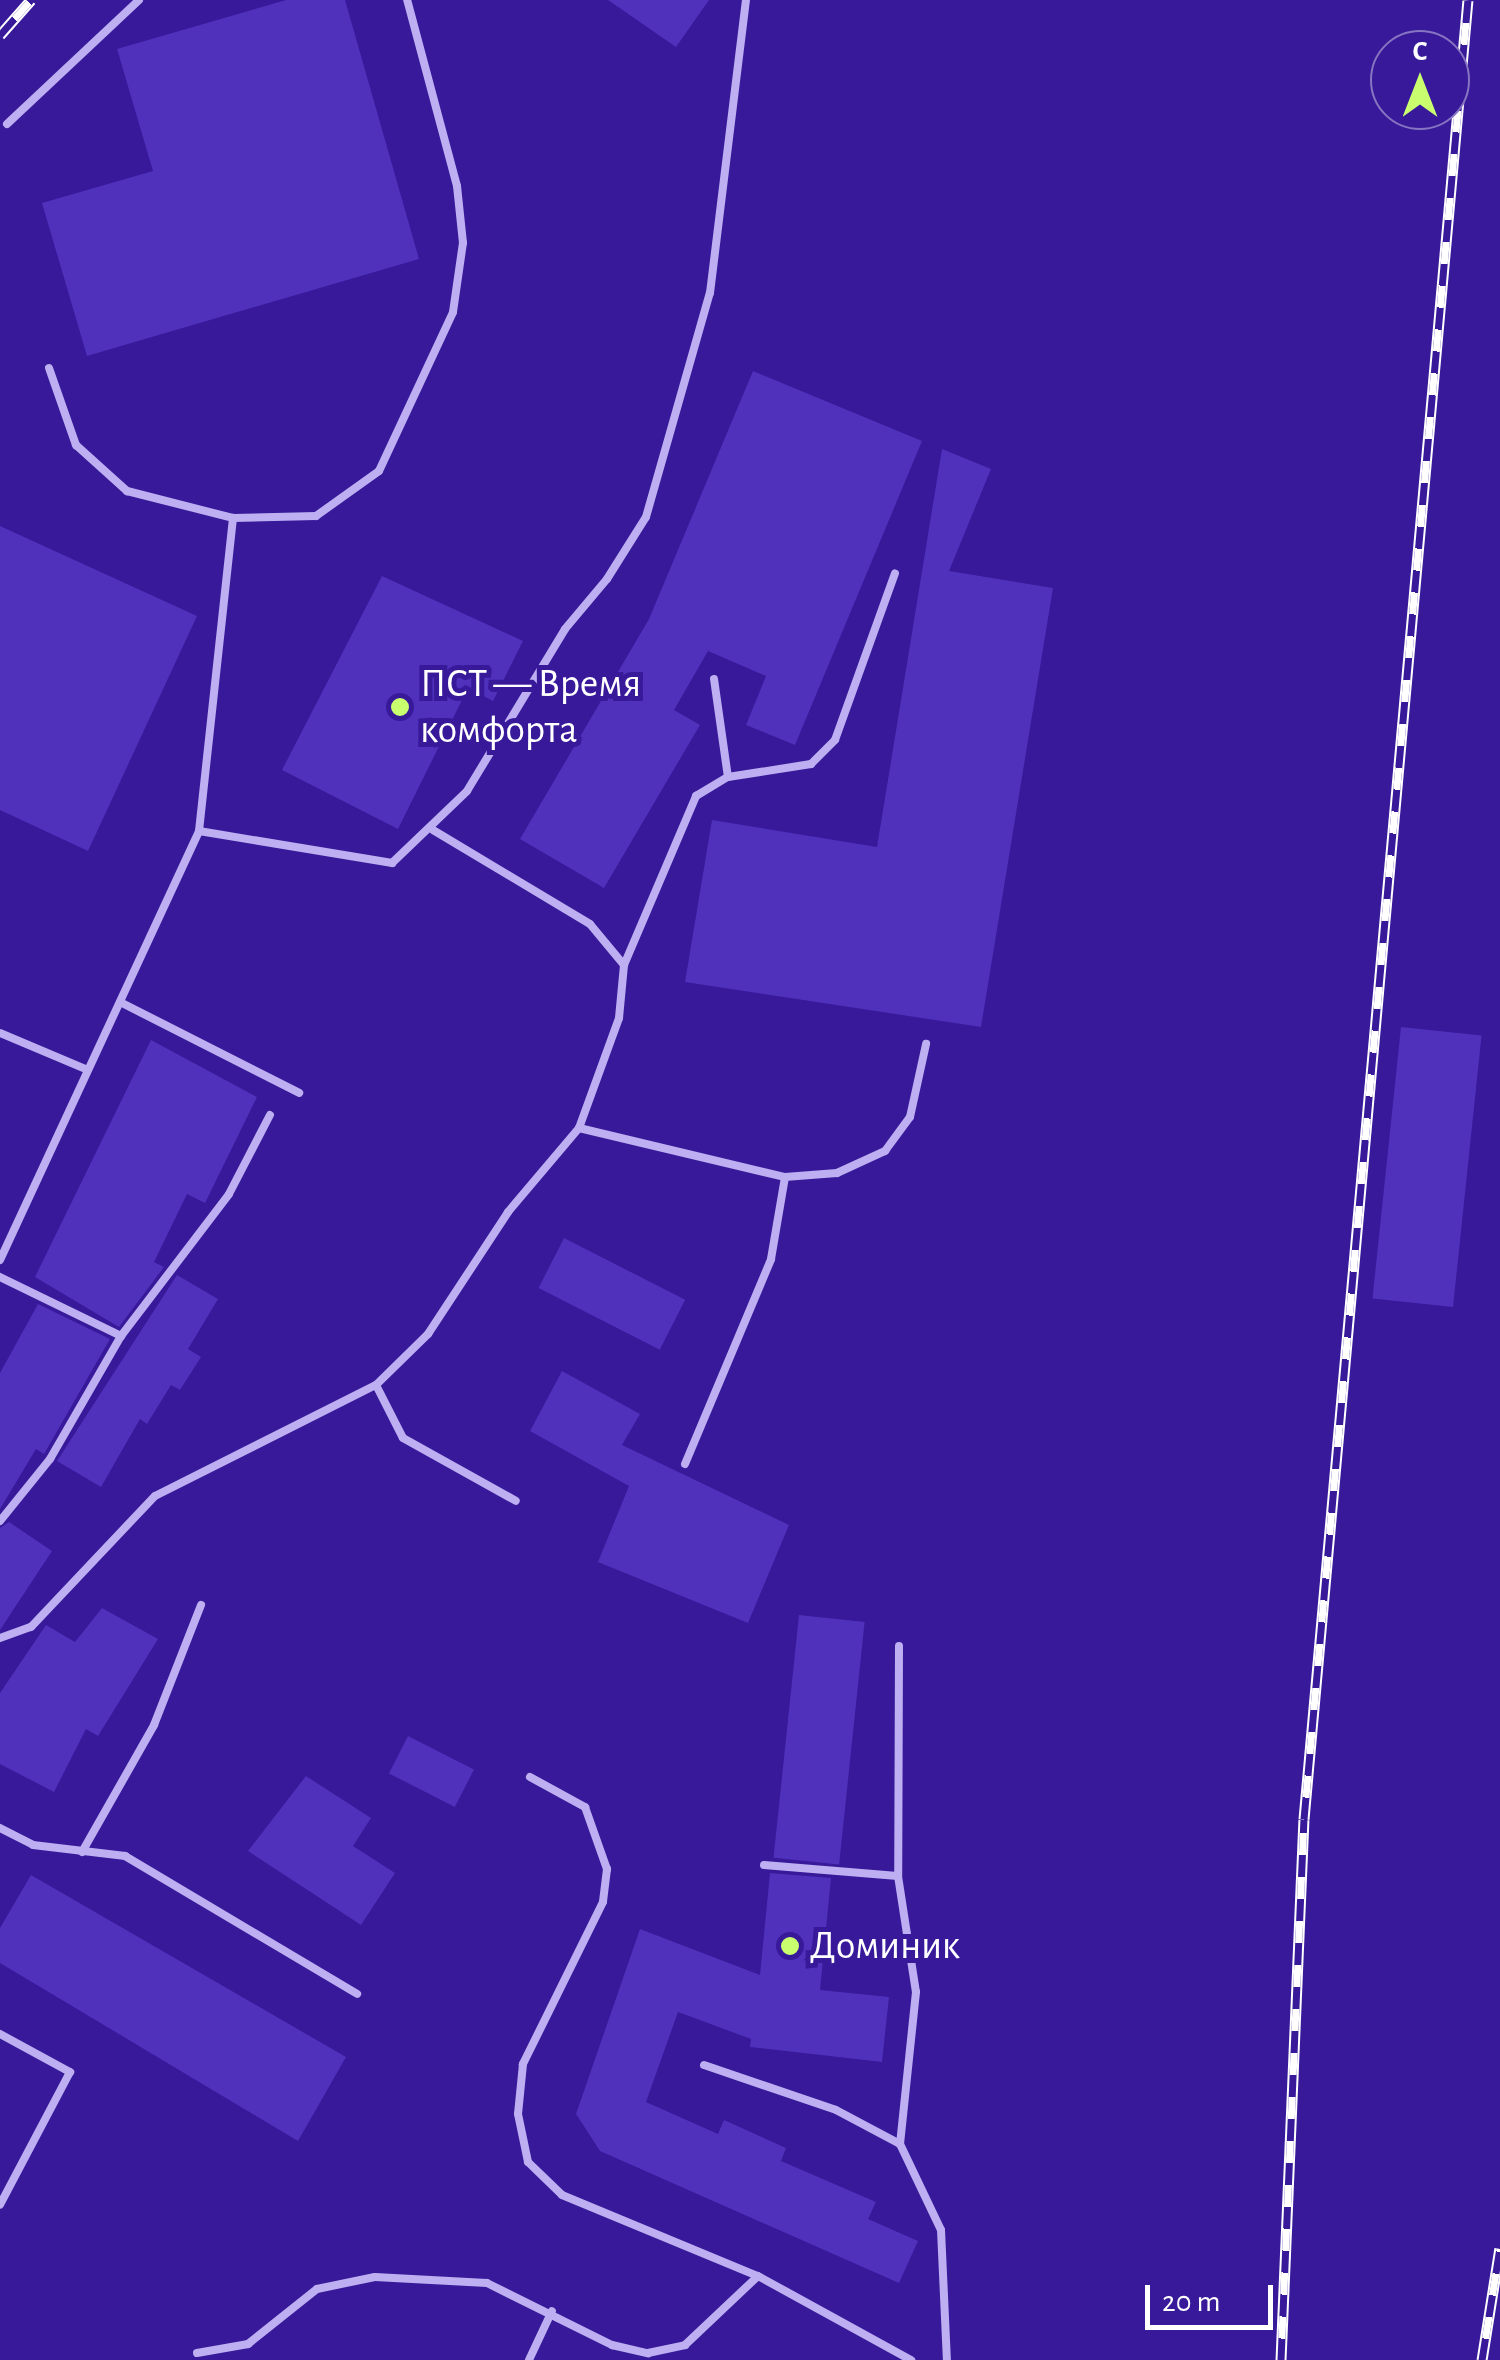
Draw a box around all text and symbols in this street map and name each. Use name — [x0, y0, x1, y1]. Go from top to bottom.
north arrow — [1370, 30, 1470, 130]
text: С — [1412, 38, 1428, 66]
place label: ПСТ — Время комфорта — [420, 660, 641, 754]
marker: ПСТ — Время комфорта — [389, 696, 411, 718]
place label: Доминик — [810, 1922, 960, 1970]
marker: Доминик — [779, 1935, 801, 1957]
scale bar — [1150, 2265, 1278, 2327]
text: 20 m — [1162, 2287, 1220, 2317]

